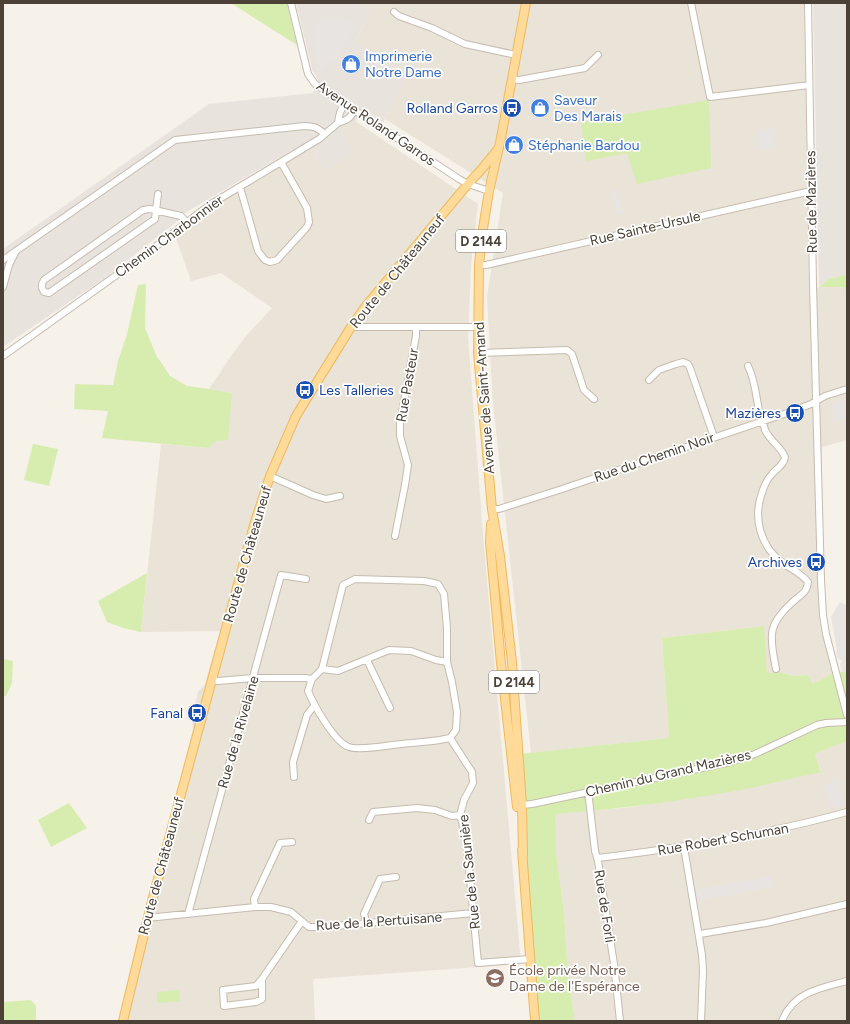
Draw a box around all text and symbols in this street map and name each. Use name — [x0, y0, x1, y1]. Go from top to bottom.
place label: Imprimerie Notre Dame — [365, 48, 442, 81]
shop icon: Imprimerie Notre Dame — [340, 53, 362, 75]
street label: Avenue Roland Garros — [313, 77, 438, 169]
place label: Saveur Des Marais — [554, 92, 622, 125]
bus stop icon: Rolland Garros — [501, 97, 523, 119]
shop icon: Saveur Des Marais — [529, 97, 551, 119]
place label: Rolland Garros — [406, 100, 498, 117]
shop icon: Stéphanie Bardou — [503, 134, 525, 156]
place label: Stéphanie Bardou — [528, 137, 639, 154]
street label: Rue de Mazières — [802, 151, 821, 253]
street label: Chemin Charbonnier — [112, 191, 227, 281]
street label: Rue Sainte-Ursule — [588, 207, 702, 249]
street label: Route de Châteauneuf — [346, 210, 449, 332]
road number: D 2144 — [456, 230, 506, 252]
street label: Avenue de Saint-Amand — [471, 321, 498, 475]
street label: Rue Pasteur — [393, 347, 422, 423]
bus stop icon: Les Talleries — [294, 379, 316, 401]
place label: Les Talleries — [319, 382, 394, 399]
bus stop icon: Mazières — [784, 402, 806, 424]
place label: Mazières — [725, 405, 781, 422]
street label: Rue du Chemin Noir — [592, 429, 717, 486]
street label: Route de Châteauneuf — [220, 483, 275, 625]
bus stop icon: Archives — [805, 551, 827, 573]
place label: Archives — [748, 554, 802, 571]
road number: D 2144 — [489, 671, 539, 693]
street label: Rue de la Rivelaine — [214, 674, 263, 790]
bus stop icon: Fanal — [186, 702, 208, 724]
place label: Fanal — [150, 705, 183, 722]
street label: Chemin du Grand Mazières — [584, 746, 752, 801]
street label: Route de Châteauneuf — [135, 795, 188, 937]
street label: Rue de la Saunière — [455, 813, 484, 930]
street label: Rue Robert Schuman — [656, 820, 790, 859]
street label: Rue de Forli — [590, 868, 619, 944]
street label: Rue de la Pertuisane — [315, 909, 443, 934]
place label: École privée Notre Dame de l'Espérance — [509, 962, 640, 995]
school or university icon: École privée Notre Dame de l'Espérance — [484, 967, 506, 989]

